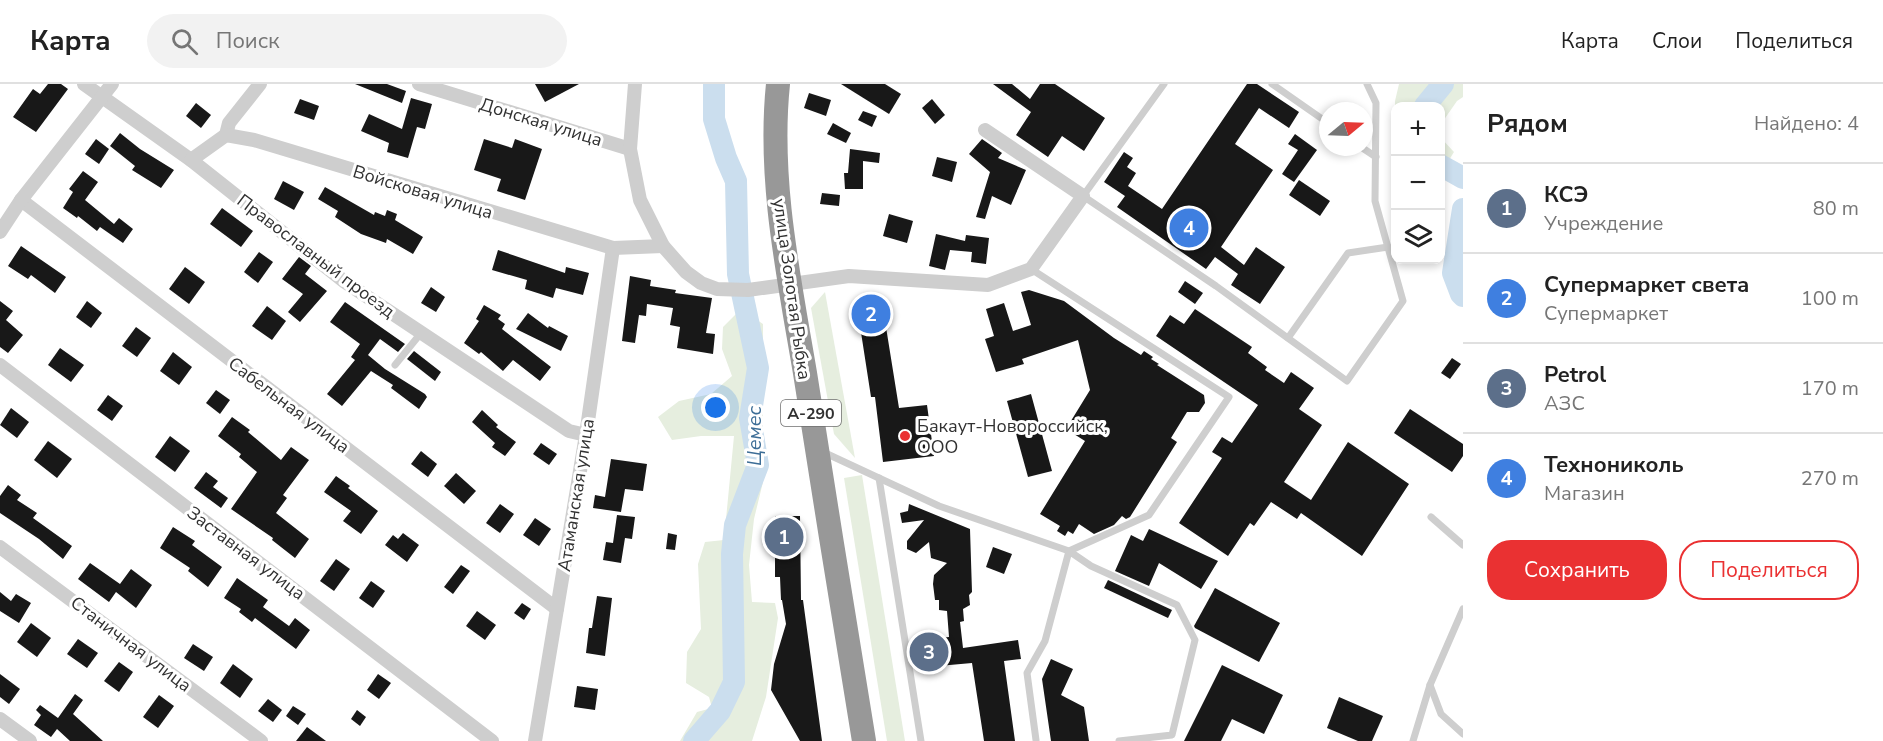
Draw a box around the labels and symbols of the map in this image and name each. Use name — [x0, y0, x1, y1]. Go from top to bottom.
street label: Донская улица — [477, 92, 605, 152]
north arrow — [1319, 102, 1373, 156]
street label: Войсковая улица — [350, 159, 496, 225]
street label: Православный проезд — [232, 189, 400, 324]
street label: улица Золотая Рыбка — [767, 197, 817, 381]
pin: 4 — [1170, 206, 1208, 250]
pin: 2 — [852, 292, 890, 336]
street label: Сабельная улица — [223, 351, 355, 459]
your location — [701, 393, 730, 422]
road number: А-290 — [781, 400, 841, 426]
water label: Цемес — [741, 405, 768, 466]
place label: Бакаут-Новороссийск, ООО — [917, 414, 1108, 459]
street label: Атаманская улица — [552, 417, 600, 573]
marker: Бакаут-Новороссийск, ООО — [898, 429, 912, 443]
street label: Заставная улица — [182, 501, 310, 605]
pin: 1 — [764, 514, 804, 560]
street label: Станичная улица — [66, 591, 196, 697]
pin: 3 — [910, 630, 948, 674]

